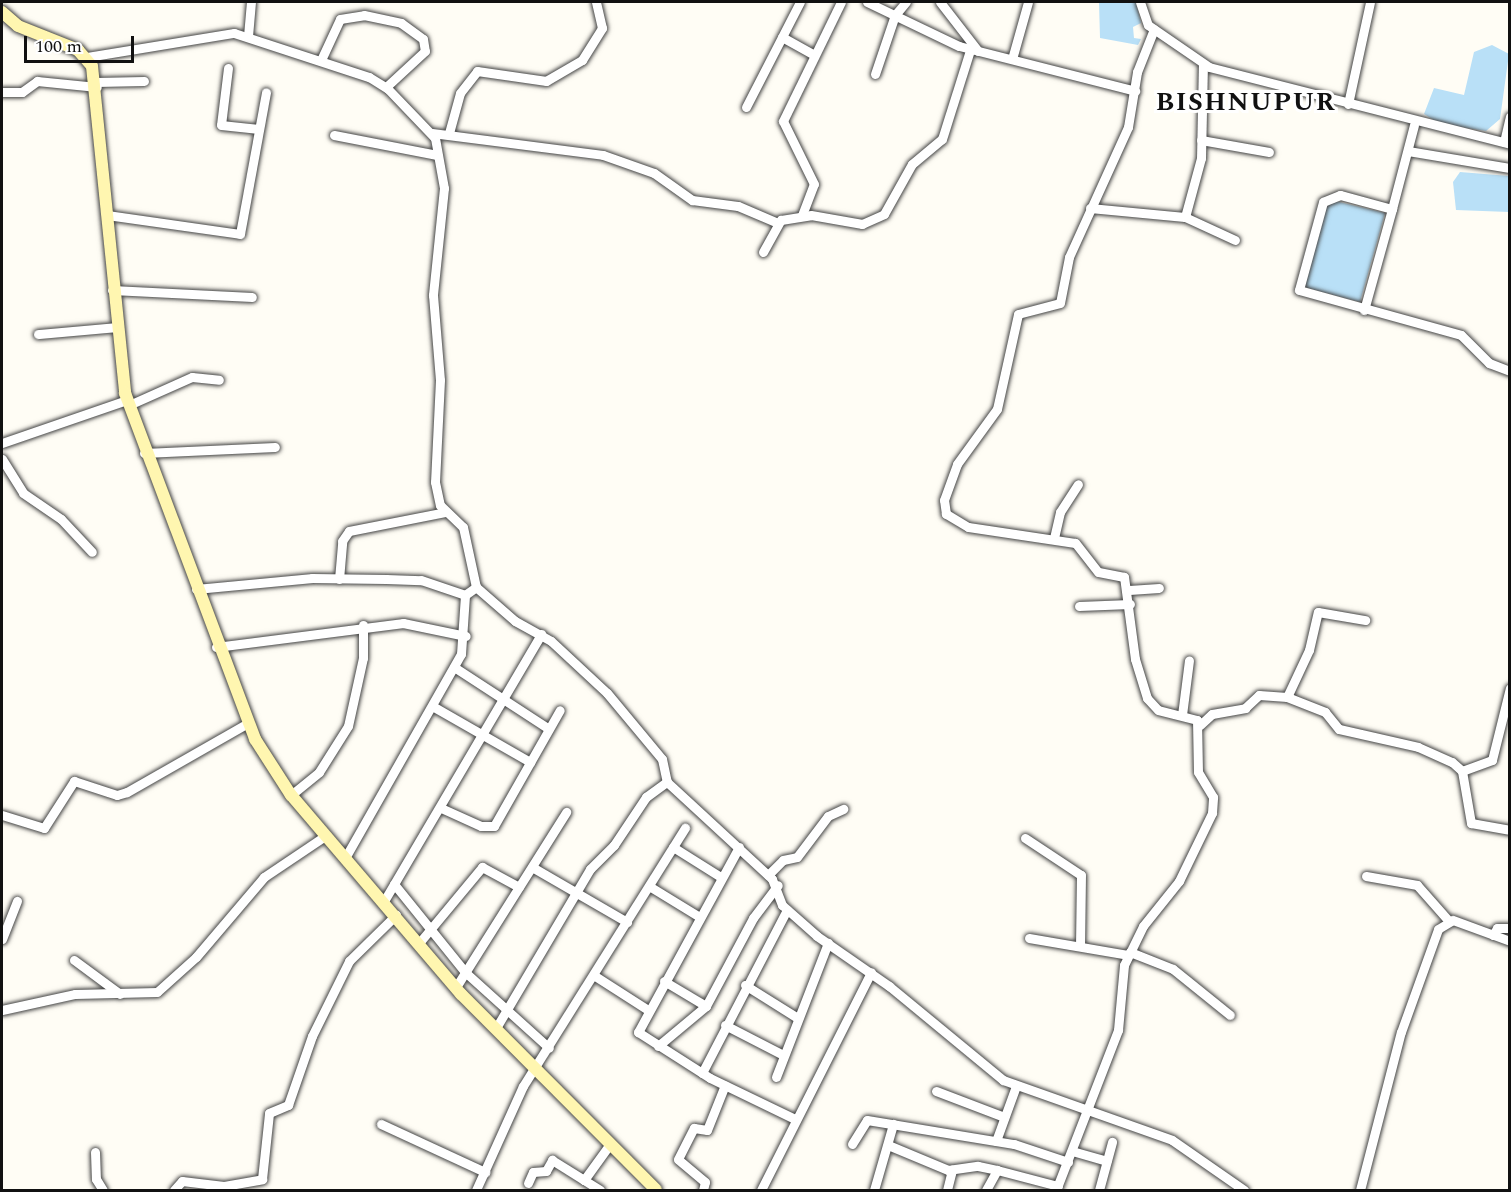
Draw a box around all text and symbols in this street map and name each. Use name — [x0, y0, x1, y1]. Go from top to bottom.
scale bar — [27, 24, 136, 62]
text: 100 m — [35, 33, 82, 60]
district label: BISHNUPUR — [1156, 87, 1336, 119]

